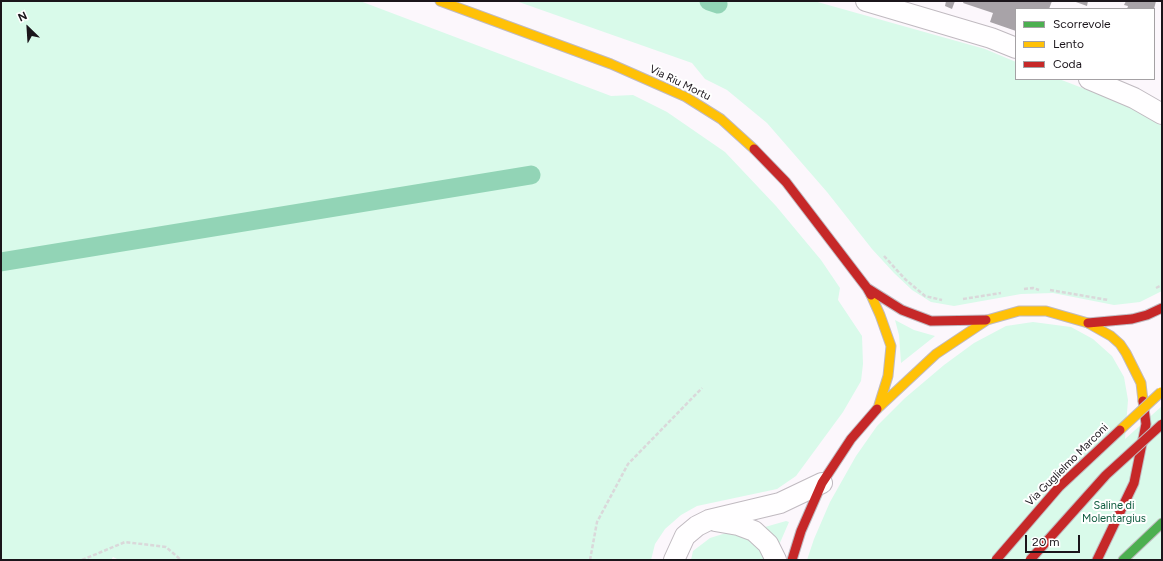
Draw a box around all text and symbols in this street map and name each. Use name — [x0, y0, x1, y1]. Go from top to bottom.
north arrow — [8, 8, 48, 48]
legend — [1015, 8, 1155, 80]
text: N — [16, 9, 29, 24]
text: Scorrevole — [1053, 17, 1111, 31]
text: Lento — [1053, 37, 1084, 51]
text: Coda — [1053, 57, 1082, 71]
street label: Via Riu Mortu — [647, 62, 713, 104]
street label: Via Guglielmo Marconi — [1023, 421, 1111, 509]
park label: Saline di Molentargius — [1082, 499, 1146, 525]
scale bar — [1027, 527, 1082, 553]
text: 20 m — [1032, 535, 1060, 549]

